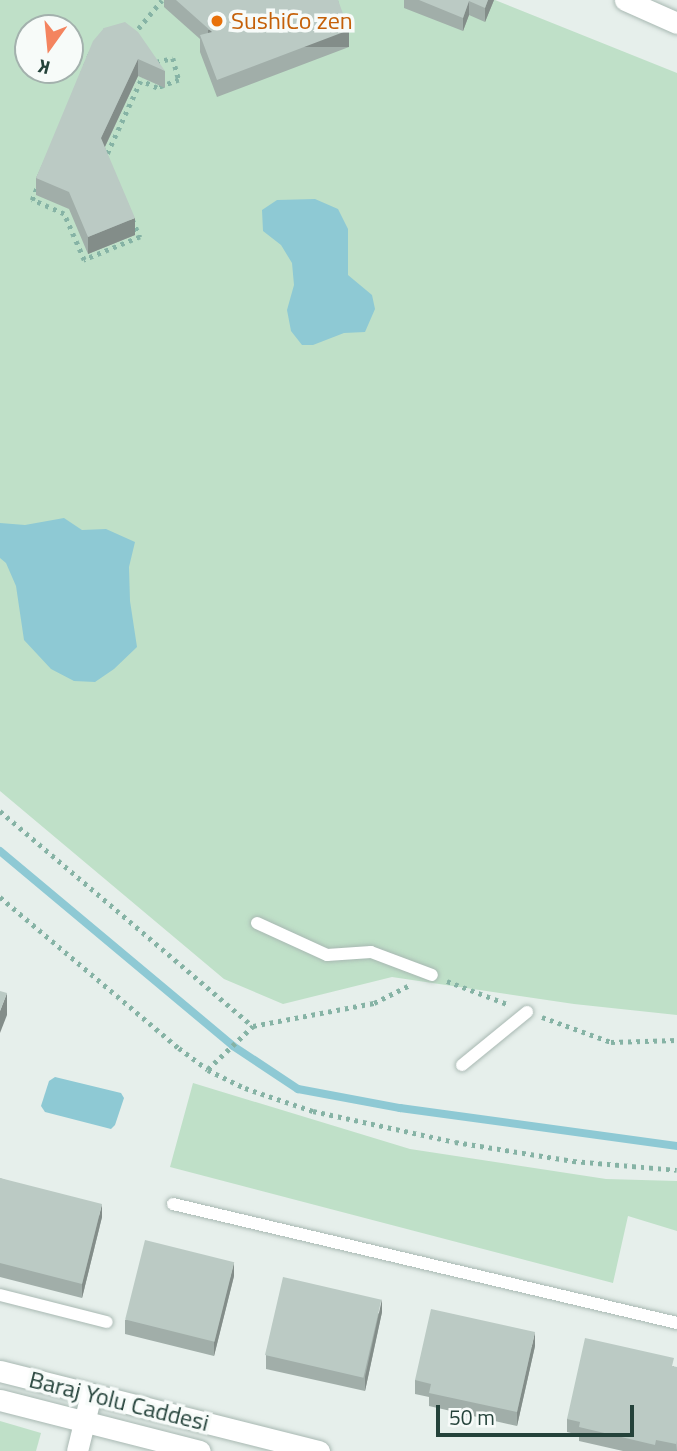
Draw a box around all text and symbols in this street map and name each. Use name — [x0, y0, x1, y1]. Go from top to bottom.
place label: SushiCo zen — [231, 7, 353, 35]
marker: SushiCo zen — [209, 13, 225, 29]
north arrow — [14, 14, 84, 84]
text: K — [35, 52, 53, 83]
street label: Baraj Yolu Caddesi — [26, 1365, 212, 1437]
scale bar — [439, 1392, 637, 1436]
text: 50 m — [449, 1401, 495, 1433]

